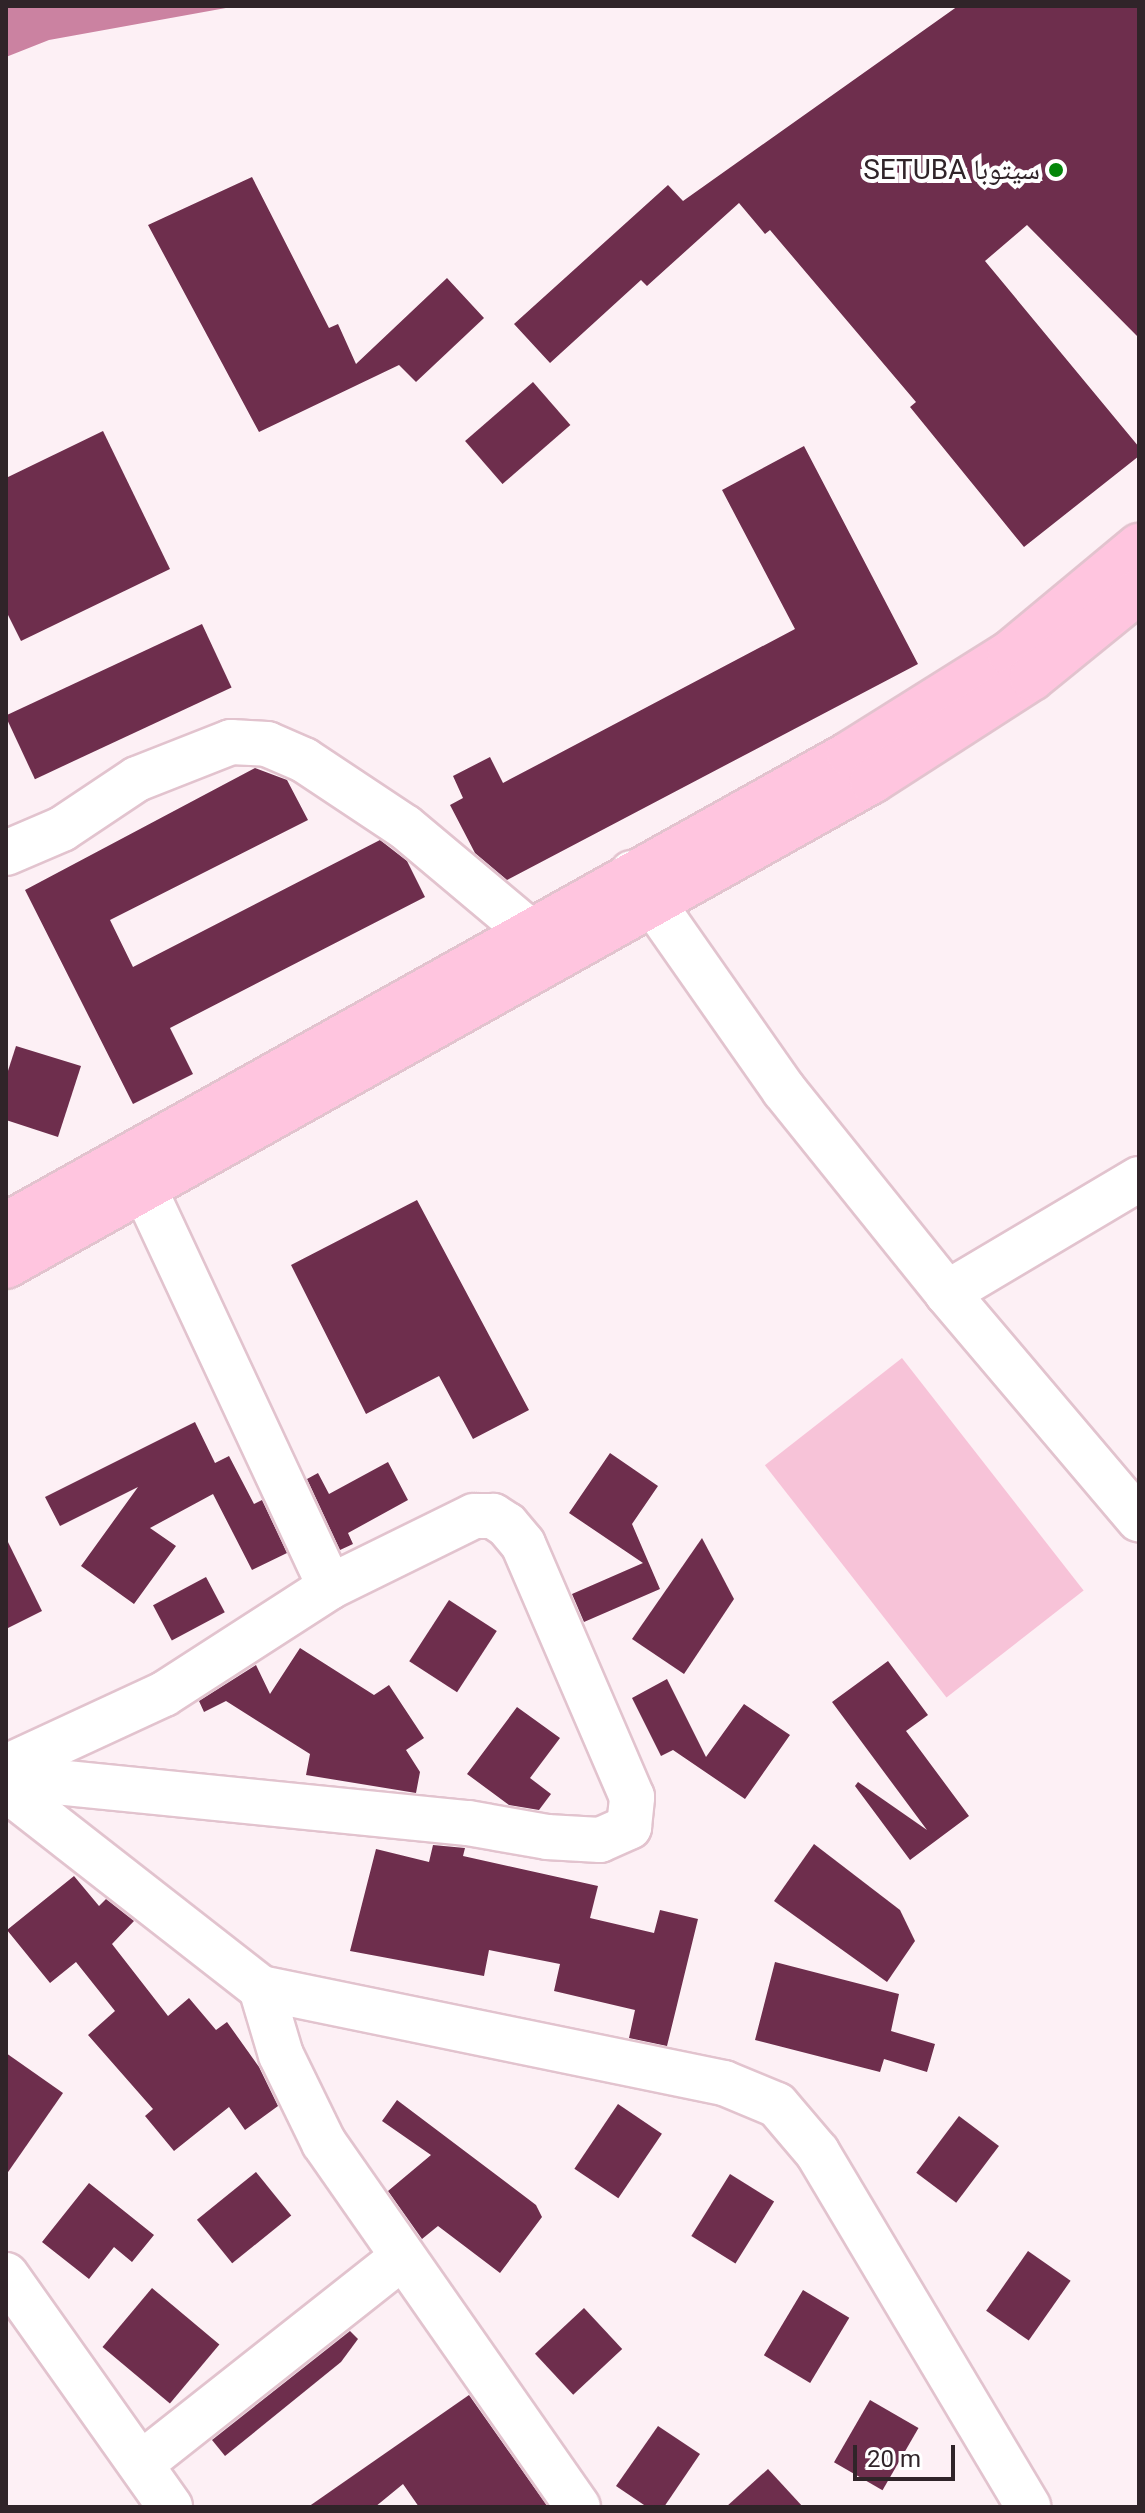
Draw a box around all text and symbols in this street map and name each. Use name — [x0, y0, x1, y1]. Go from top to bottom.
place label: SETUBA سيتوبا — [863, 153, 1040, 187]
marker: SETUBA سيتوبا — [1047, 161, 1065, 179]
scale bar — [857, 2429, 959, 2479]
text: 20 m — [867, 2445, 921, 2473]

